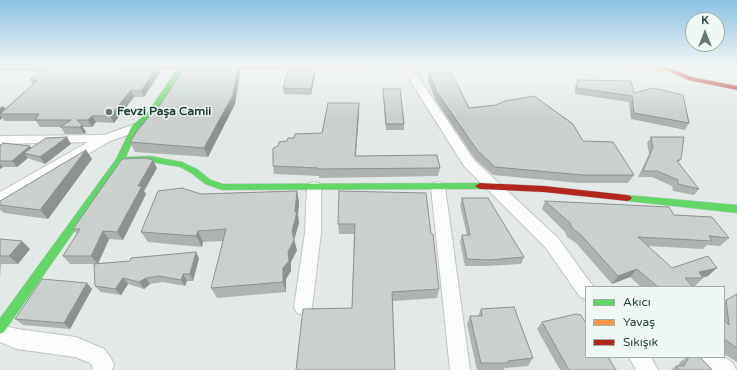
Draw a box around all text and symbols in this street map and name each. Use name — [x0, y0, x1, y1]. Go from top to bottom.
north arrow — [685, 12, 725, 52]
text: K — [701, 14, 709, 27]
place label: Fevzi Paşa Camii — [117, 105, 211, 119]
marker: Fevzi Paşa Camii — [104, 107, 114, 117]
legend — [585, 286, 725, 358]
text: Akıcı — [623, 295, 651, 309]
text: Yavaş — [623, 315, 655, 329]
text: Sıkışık — [623, 335, 658, 349]

